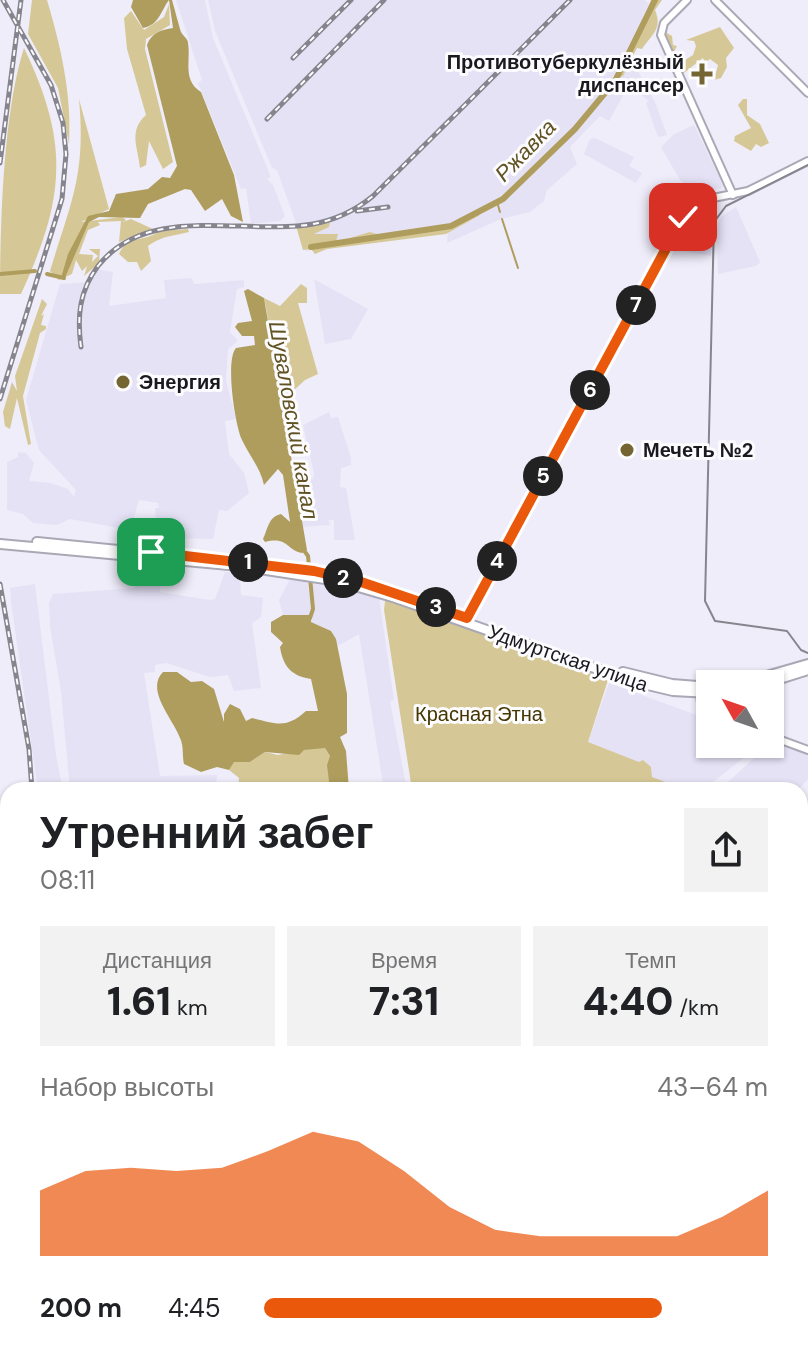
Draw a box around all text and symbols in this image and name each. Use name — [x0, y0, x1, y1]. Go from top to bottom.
place label: Противотуберкулёзный диспансер — [447, 49, 684, 98]
marker: Противотуберкулёзный диспансер — [691, 63, 713, 85]
water label: Ржавка — [488, 113, 562, 188]
pin — [649, 183, 717, 251]
icon: check — [661, 195, 705, 239]
pin: 7 — [616, 285, 656, 325]
text: 7 — [630, 290, 642, 319]
water label: Шуваловский канал — [262, 319, 325, 522]
place label: Энергия — [139, 369, 221, 395]
pin: 6 — [570, 370, 610, 410]
marker: Энергия — [114, 373, 132, 391]
text: 6 — [583, 375, 597, 404]
place label: Мечеть №2 — [643, 437, 753, 463]
marker: Мечеть №2 — [618, 441, 636, 459]
pin: 5 — [523, 456, 563, 496]
text: 5 — [536, 461, 550, 490]
pin — [117, 518, 185, 586]
icon: arrive — [129, 530, 173, 574]
pin: 4 — [477, 541, 517, 581]
pin: 1 — [228, 542, 268, 582]
text: 4 — [490, 546, 504, 575]
text: 1 — [244, 547, 252, 576]
pin: 2 — [323, 558, 363, 598]
text: 2 — [337, 563, 349, 592]
pin: 3 — [416, 587, 456, 627]
text: 3 — [429, 592, 443, 621]
street label: Удмуртская улица — [485, 618, 652, 698]
north arrow — [696, 670, 784, 758]
map controls — [696, 670, 784, 758]
park label: Красная Этна — [415, 701, 544, 727]
text: Утренний забег — [40, 804, 373, 862]
button: share — [684, 808, 768, 892]
text: 08:11 — [40, 863, 95, 897]
text: Дистанция — [103, 946, 212, 975]
text: Время — [371, 946, 437, 975]
text: Темп — [625, 946, 676, 975]
text: 1.61 — [107, 975, 171, 1027]
text: 7:31 — [369, 975, 439, 1027]
text: 4:40 — [583, 975, 674, 1027]
text: km — [171, 993, 208, 1022]
text: /km — [674, 993, 719, 1022]
text: Набор высоты — [40, 1070, 214, 1104]
text: 43–64 m — [657, 1070, 768, 1104]
text: 200 m — [40, 1291, 122, 1325]
text: 4:45 — [168, 1291, 221, 1325]

